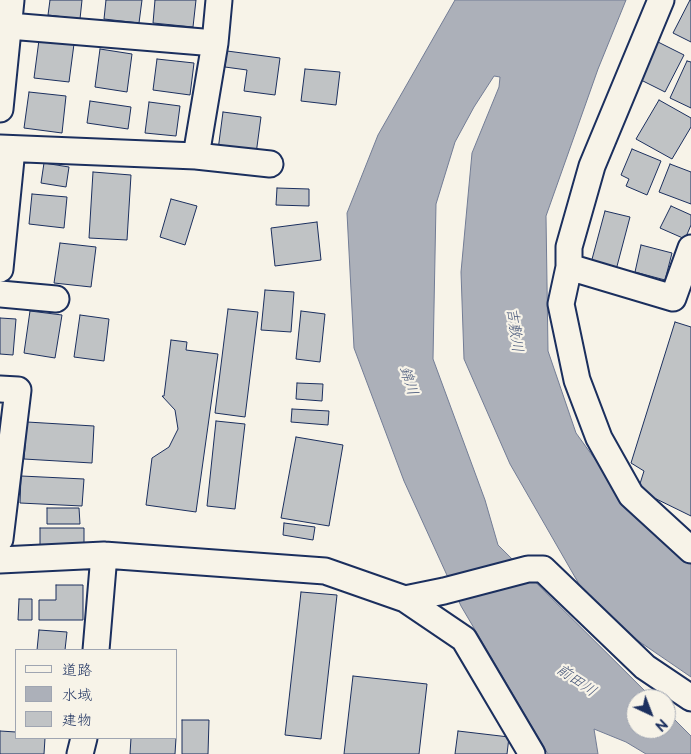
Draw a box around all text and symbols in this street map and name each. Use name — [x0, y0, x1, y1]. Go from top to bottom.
water label: 吉敷川 — [502, 306, 526, 354]
water label: 錦川 — [395, 364, 421, 398]
legend — [15, 649, 178, 739]
text: 道路 — [62, 661, 92, 680]
water label: 前田川 — [552, 661, 600, 701]
text: 水域 — [62, 686, 92, 705]
north arrow — [626, 689, 676, 739]
text: 建物 — [62, 711, 92, 730]
text: N — [651, 715, 671, 734]

